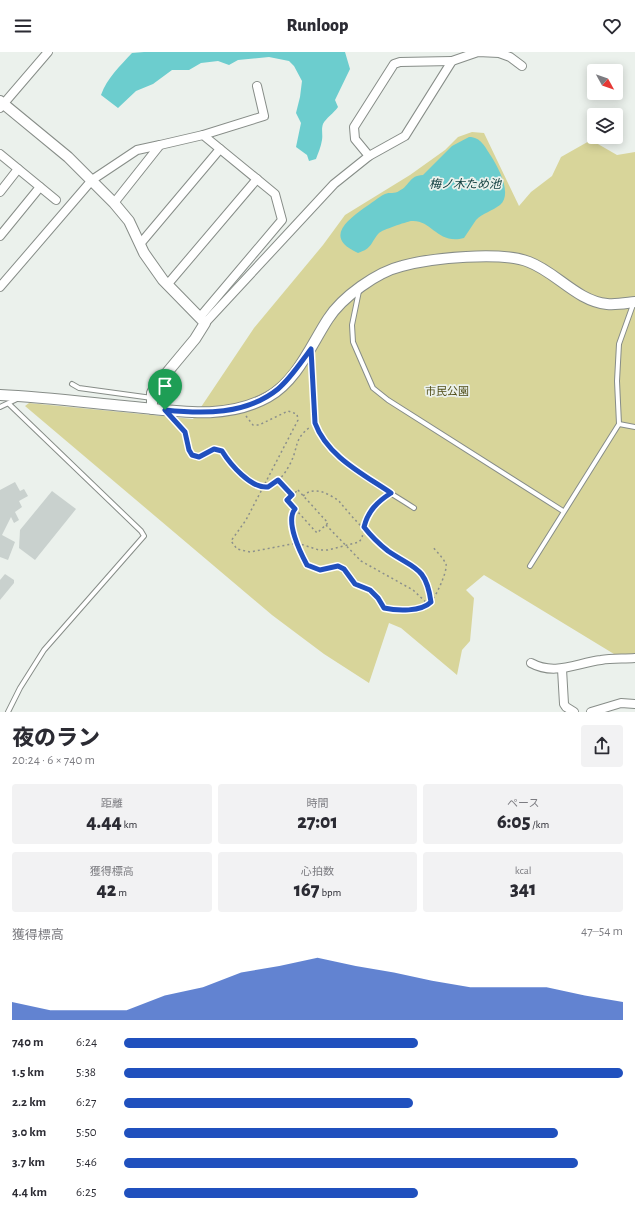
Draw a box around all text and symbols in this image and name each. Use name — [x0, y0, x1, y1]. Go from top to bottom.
icon: menu — [12, 15, 34, 37]
icon: heart — [601, 15, 623, 37]
text: Runloop — [287, 17, 348, 35]
north arrow — [587, 64, 623, 100]
map controls — [587, 64, 623, 144]
button: layers — [587, 108, 623, 144]
water label: 梅ノ木ため池 — [429, 177, 502, 190]
pin — [148, 369, 182, 410]
icon: arrive — [154, 375, 176, 397]
park label: 市民公園 — [425, 385, 469, 397]
button: share — [581, 725, 623, 767]
text: 夜のラン — [12, 727, 100, 749]
text: 20:24 · 6 × 740 m — [12, 754, 95, 767]
text: 距離 — [101, 798, 123, 809]
text: 時間 — [306, 798, 328, 809]
text: ペース — [507, 798, 539, 809]
text: 4.44 — [86, 812, 122, 832]
text: 27:01 — [297, 812, 338, 832]
text: 6:05 — [497, 812, 531, 832]
text: km — [122, 819, 137, 830]
text: /km — [531, 819, 549, 830]
text: kcal — [515, 865, 532, 876]
text: 獲得標高 — [90, 866, 134, 877]
text: 心拍数 — [301, 866, 334, 877]
text: 341 — [510, 879, 536, 899]
text: 42 — [97, 880, 116, 900]
text: 167 — [294, 880, 320, 900]
text: m — [116, 887, 127, 898]
text: bpm — [320, 887, 341, 898]
text: 47–54 m — [581, 925, 623, 938]
text: 獲得標高 — [12, 929, 64, 942]
text: 740 m — [12, 1036, 43, 1049]
text: 6:24 — [76, 1036, 97, 1049]
text: 1.5 km — [12, 1066, 44, 1079]
text: 5:38 — [76, 1066, 96, 1079]
text: 2.2 km — [12, 1096, 46, 1109]
text: 6:27 — [76, 1096, 96, 1109]
text: 3.0 km — [12, 1126, 46, 1139]
text: 5:50 — [76, 1126, 97, 1139]
text: 3.7 km — [12, 1156, 45, 1169]
text: 5:46 — [76, 1156, 97, 1169]
text: 4.4 km — [12, 1186, 47, 1199]
text: 6:25 — [76, 1186, 96, 1199]

